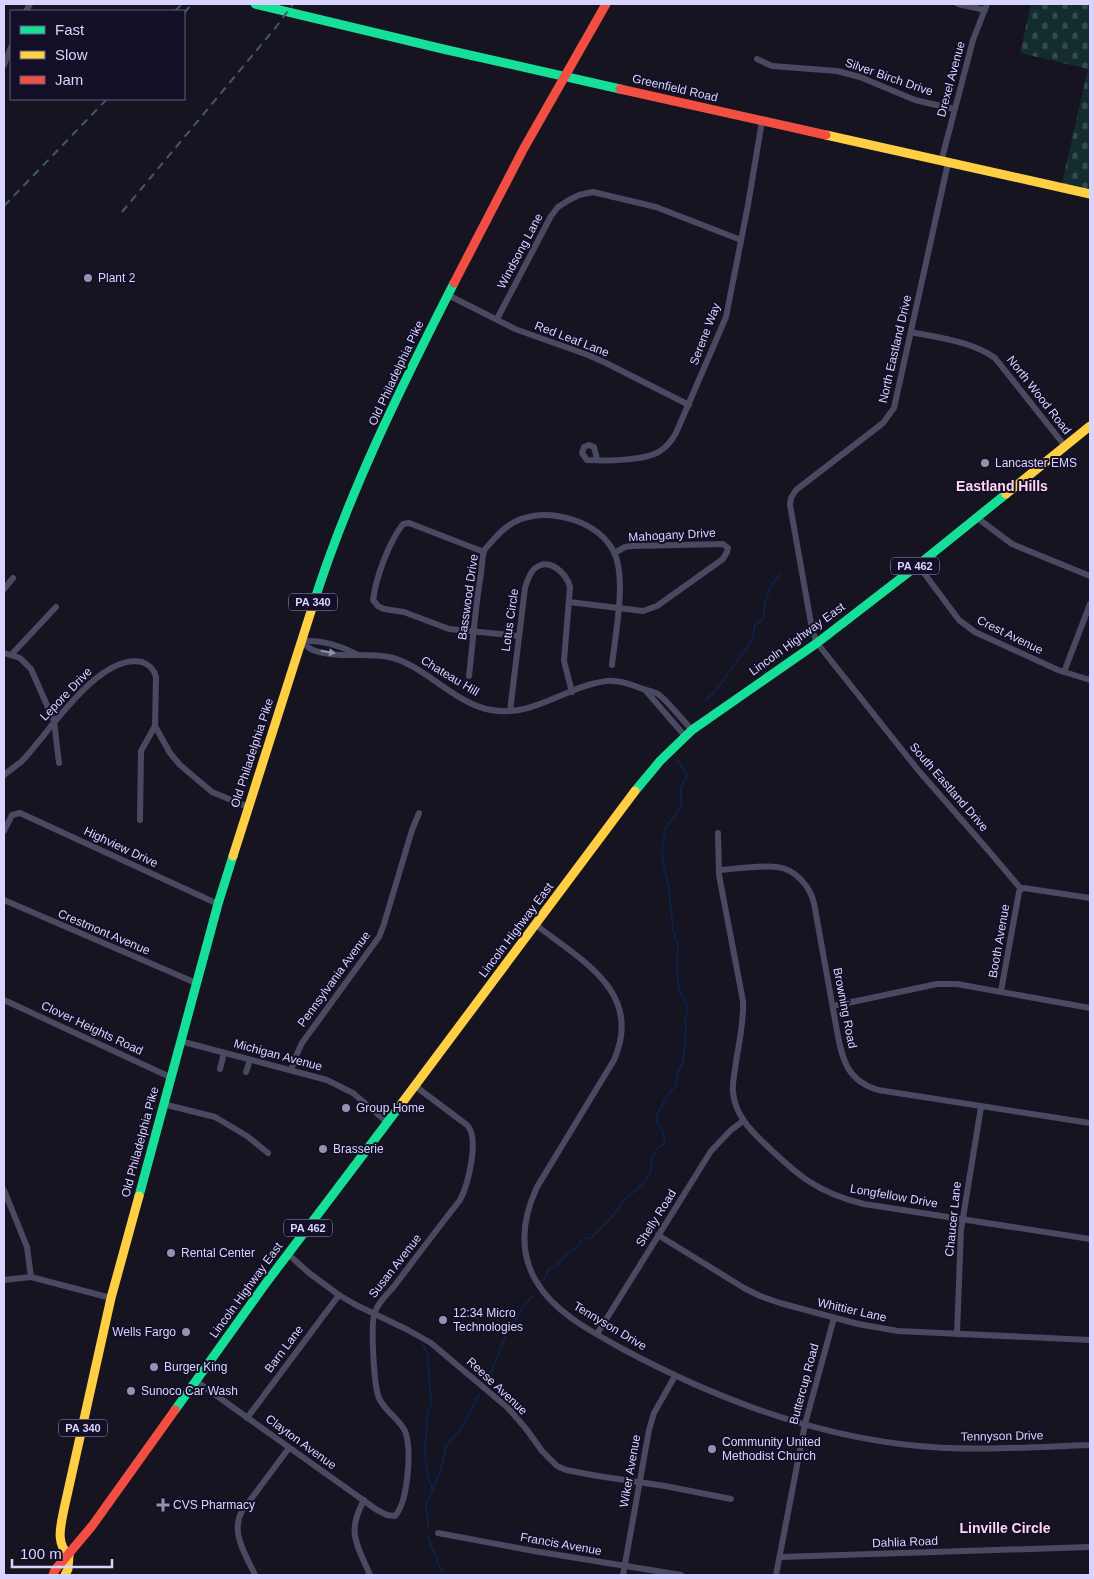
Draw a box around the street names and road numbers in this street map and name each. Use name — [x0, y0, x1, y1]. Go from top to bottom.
street label: Drexel Avenue — [934, 39, 968, 118]
street label: Silver Birch Drive — [843, 55, 935, 99]
street label: Greenfield Road — [631, 71, 719, 105]
street label: Windsong Lane — [494, 211, 546, 291]
street label: North Eastland Drive — [876, 293, 914, 405]
street label: Serene Way — [687, 301, 723, 367]
street label: Old Philadelphia Pike — [366, 318, 427, 428]
street label: Red Leaf Lane — [533, 318, 612, 360]
street label: North Wood Road — [1004, 353, 1074, 437]
street label: Mahogany Drive — [628, 526, 716, 544]
street label: Basswood Drive — [455, 553, 481, 641]
road number: PA 462 — [891, 558, 939, 574]
street label: Lotus Circle — [499, 587, 521, 652]
road number: PA 340 — [289, 594, 337, 610]
street label: Lincoln Highway East — [746, 599, 848, 678]
street label: Crest Avenue — [975, 613, 1046, 657]
street label: Chateau Hill — [418, 653, 482, 699]
street label: Lepore Drive — [37, 664, 95, 724]
street label: Old Philadelphia Pike — [228, 696, 276, 809]
street label: South Eastland Drive — [907, 740, 991, 834]
street label: Highview Drive — [82, 824, 161, 870]
street label: Lincoln Highway East — [476, 879, 557, 980]
street label: Booth Avenue — [986, 903, 1012, 979]
street label: Crestmont Avenue — [56, 906, 152, 958]
street label: Pennsylvania Avenue — [295, 928, 374, 1029]
street label: Browning Road — [830, 966, 860, 1050]
street label: Clover Heights Road — [39, 998, 145, 1058]
street label: Michigan Avenue — [232, 1036, 324, 1074]
street label: Old Philadelphia Pike — [118, 1085, 162, 1199]
street label: Chaucer Lane — [942, 1180, 964, 1257]
street label: Longfellow Drive — [849, 1181, 939, 1211]
street label: Shelly Road — [633, 1187, 679, 1249]
road number: PA 462 — [284, 1220, 332, 1236]
street label: Susan Avenue — [366, 1231, 424, 1301]
street label: Lincoln Highway East — [207, 1239, 286, 1341]
street label: Whittier Lane — [816, 1295, 888, 1325]
street label: Tennyson Drive — [571, 1299, 649, 1353]
street label: Barn Lane — [262, 1322, 306, 1375]
street label: Buttercup Road — [786, 1342, 822, 1426]
street label: Reese Avenue — [464, 1354, 530, 1418]
street label: Clayton Avenue — [263, 1412, 339, 1472]
road number: PA 340 — [59, 1420, 107, 1436]
street label: Tennyson Drive — [961, 1428, 1044, 1444]
street label: Wiker Avenue — [617, 1433, 643, 1509]
street label: Francis Avenue — [519, 1530, 603, 1558]
street label: Dahlia Road — [872, 1534, 938, 1550]

